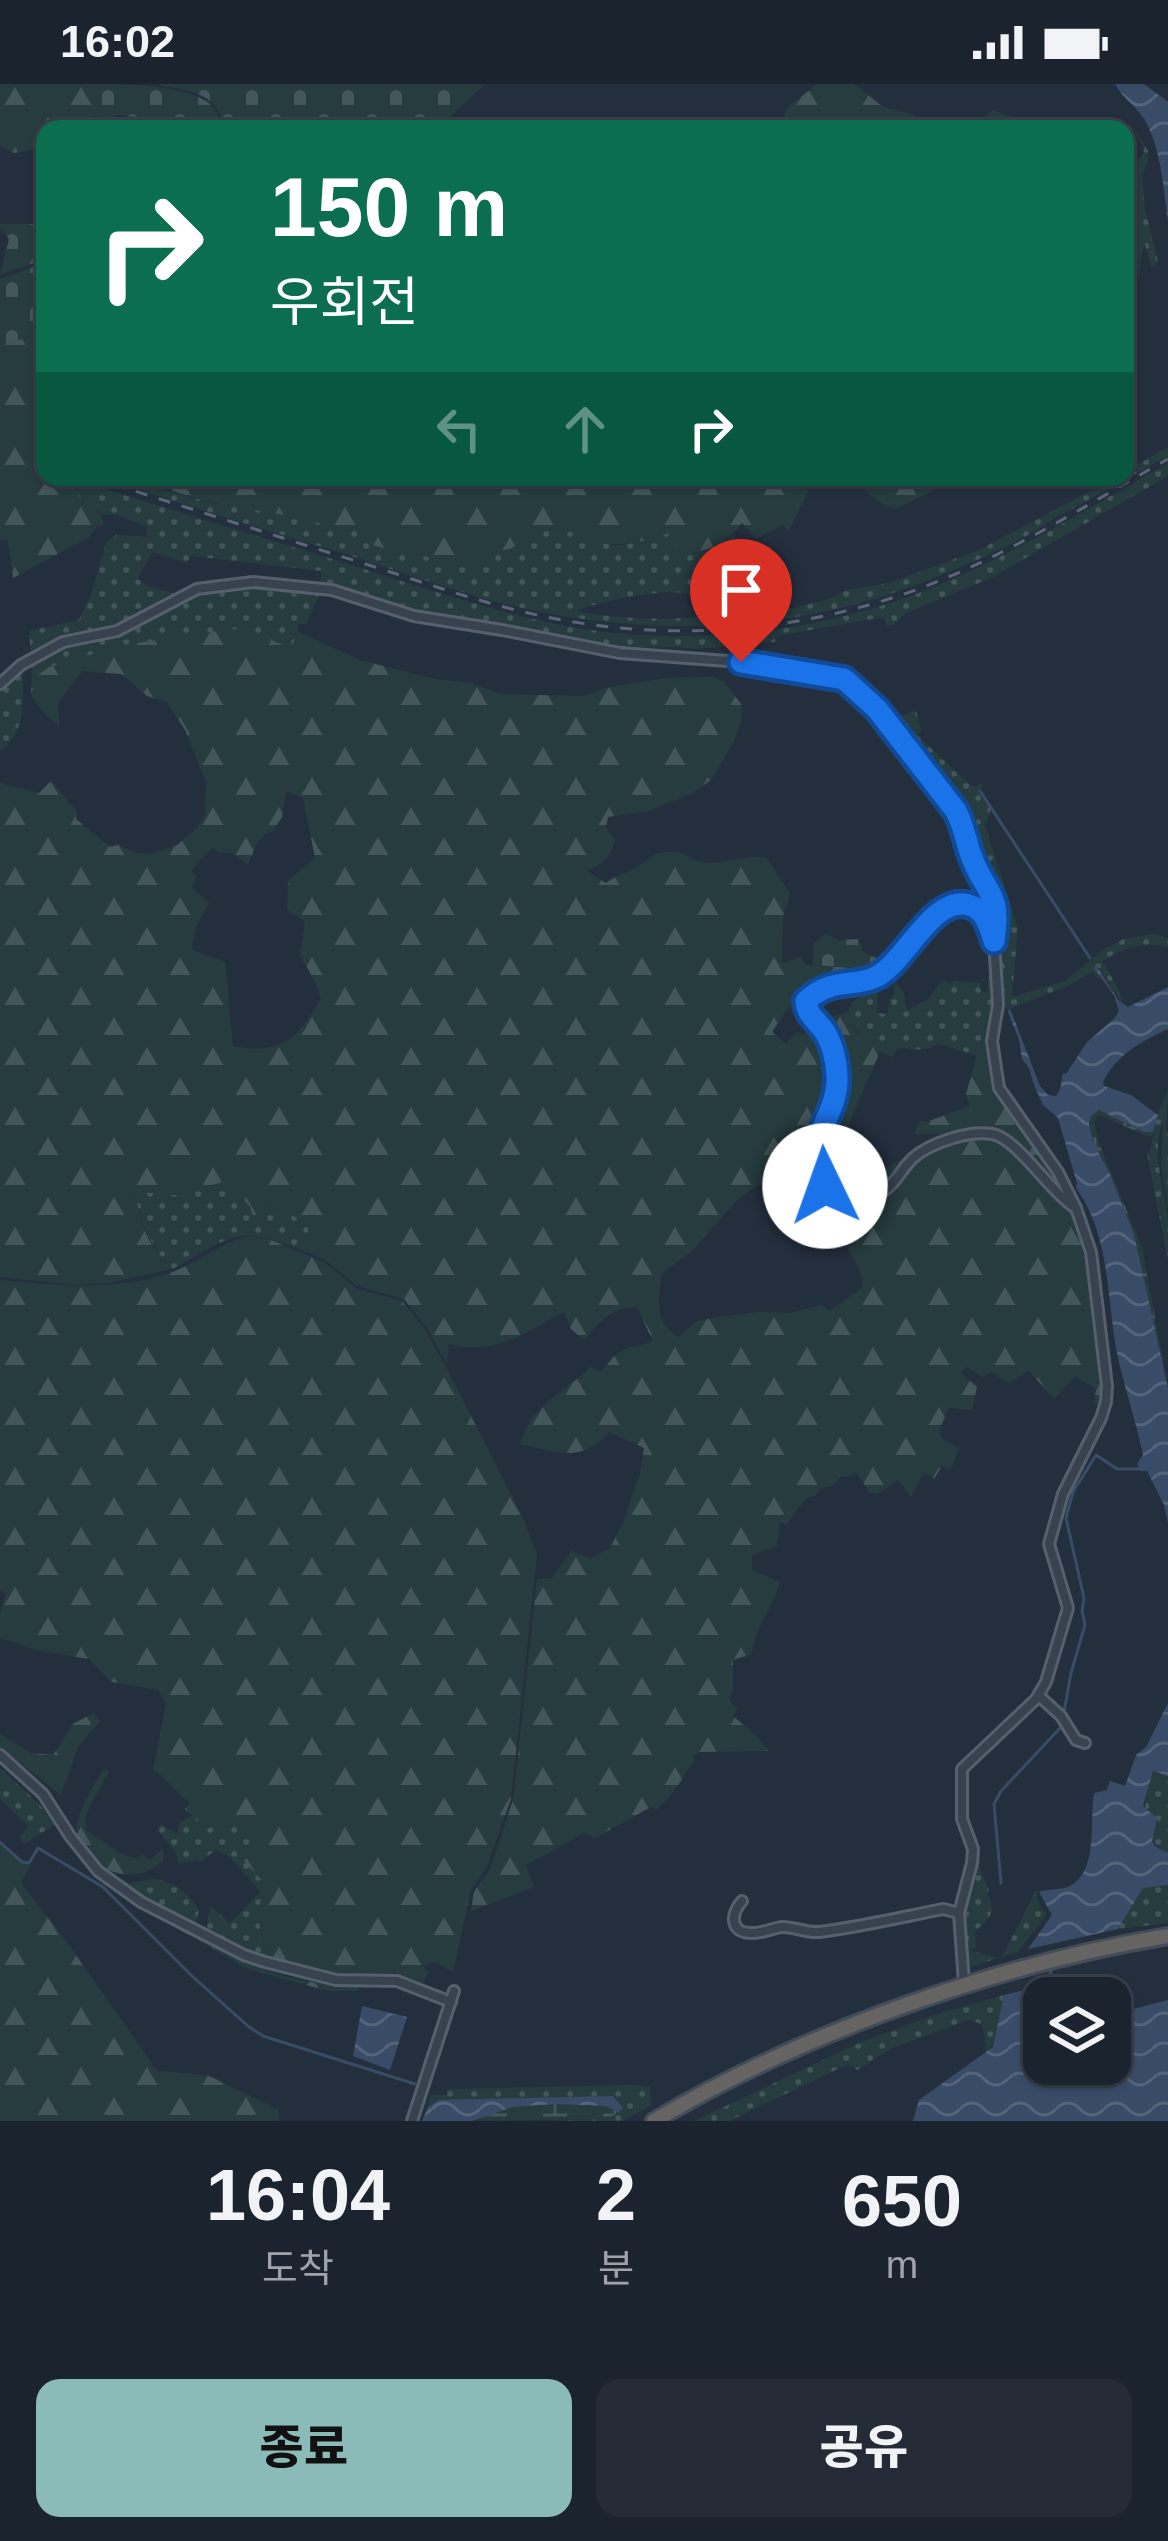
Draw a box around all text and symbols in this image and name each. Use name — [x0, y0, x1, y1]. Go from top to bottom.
text: 16:02 — [60, 16, 175, 67]
text: 150 m — [270, 160, 508, 254]
icon: right — [72, 168, 228, 324]
text: 우회전 — [270, 272, 419, 332]
icon: left — [426, 396, 492, 462]
icon: ahead — [552, 396, 618, 462]
icon: right — [678, 396, 744, 462]
pin — [690, 539, 792, 662]
icon: arrive — [708, 557, 774, 623]
position arrow — [762, 1123, 888, 1249]
map controls — [1023, 1977, 1131, 2085]
button: layers — [1023, 1977, 1131, 2085]
text: 16:04 — [206, 2155, 390, 2235]
text: 2 — [596, 2155, 636, 2235]
text: 650 — [842, 2161, 962, 2241]
text: m — [886, 2243, 918, 2286]
text: 도착 — [262, 2247, 334, 2290]
text: 분 — [598, 2247, 634, 2290]
button: 종료 — [36, 2379, 572, 2517]
button: 공유 — [596, 2379, 1132, 2517]

